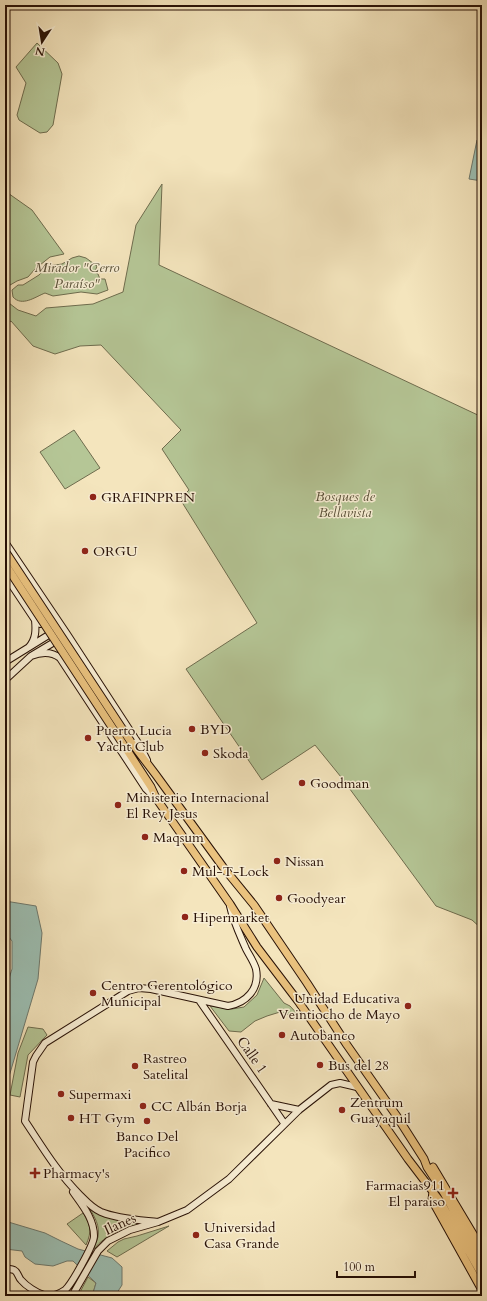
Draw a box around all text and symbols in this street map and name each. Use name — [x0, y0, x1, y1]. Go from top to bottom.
north arrow — [22, 22, 62, 62]
text: N — [33, 43, 46, 60]
park label: Mirador "Cerro Paraíso" — [34, 258, 120, 293]
park label: Bosques de Bellavista — [315, 487, 375, 522]
place label: GRAFINPREN — [101, 488, 195, 507]
marker: GRAFINPREN — [88, 492, 98, 502]
place label: ORGU — [93, 542, 138, 561]
marker: ORGU — [80, 546, 90, 556]
place label: BYD — [200, 720, 231, 739]
place label: Puerto Lucia Yacht Club — [96, 721, 172, 756]
marker: BYD — [187, 724, 197, 734]
marker: Puerto Lucia Yacht Club — [83, 733, 93, 743]
place label: Skoda — [213, 744, 249, 763]
marker: Skoda — [200, 748, 210, 758]
place label: Goodman — [310, 774, 370, 793]
marker: Goodman — [297, 778, 307, 788]
place label: Ministerio Internacional El Rey Jesus — [126, 788, 269, 823]
marker: Ministerio Internacional El Rey Jesus — [113, 800, 123, 810]
place label: Maqsum — [153, 828, 204, 847]
marker: Maqsum — [140, 832, 150, 842]
place label: Nissan — [285, 852, 324, 871]
marker: Nissan — [272, 856, 282, 866]
place label: Mul-T-Lock — [192, 862, 270, 881]
marker: Mul-T-Lock — [179, 866, 189, 876]
place label: Goodyear — [287, 889, 346, 908]
marker: Goodyear — [274, 893, 284, 903]
place label: Hipermarket — [193, 908, 269, 927]
marker: Hipermarket — [180, 912, 190, 922]
place label: Centro Gerentológico Municipal — [101, 976, 233, 1011]
marker: Centro Gerentológico Municipal — [88, 988, 98, 998]
place label: Unidad Educativa Veintiocho de Mayo — [278, 989, 400, 1024]
marker: Unidad Educativa Veintiocho de Mayo — [403, 1001, 413, 1011]
place label: Autobanco — [290, 1026, 356, 1045]
marker: Autobanco — [277, 1030, 287, 1040]
street label: Calle 1 — [232, 1033, 272, 1077]
place label: Rastreo Satelital — [143, 1049, 189, 1084]
place label: Bus del 28 — [328, 1056, 389, 1075]
marker: Bus del 28 — [315, 1060, 325, 1070]
marker: Rastreo Satelital — [130, 1061, 140, 1071]
place label: Supermaxi — [69, 1085, 131, 1104]
marker: Supermaxi — [56, 1089, 66, 1099]
place label: Zentrum Guayaquil — [350, 1093, 411, 1128]
place label: CC Albán Borja — [151, 1097, 247, 1116]
marker: CC Albán Borja — [138, 1101, 148, 1111]
marker: Zentrum Guayaquil — [337, 1105, 347, 1115]
place label: HT Gym — [79, 1109, 135, 1128]
marker: HT Gym — [66, 1113, 76, 1123]
marker: Banco Del Pacifico — [142, 1116, 152, 1126]
place label: Banco Del Pacifico — [116, 1127, 179, 1162]
place label: Pharmacy's — [43, 1164, 110, 1183]
marker: Pharmacy's — [30, 1168, 40, 1178]
place label: Farmacias911 El paraiso — [365, 1176, 445, 1211]
marker: Farmacias911 El paraiso — [448, 1188, 458, 1198]
street label: Ilanes — [101, 1208, 139, 1240]
place label: Universidad Casa Grande — [204, 1218, 279, 1253]
marker: Universidad Casa Grande — [191, 1230, 201, 1240]
scale bar — [337, 1253, 415, 1279]
text: 100 m — [343, 1259, 376, 1275]

